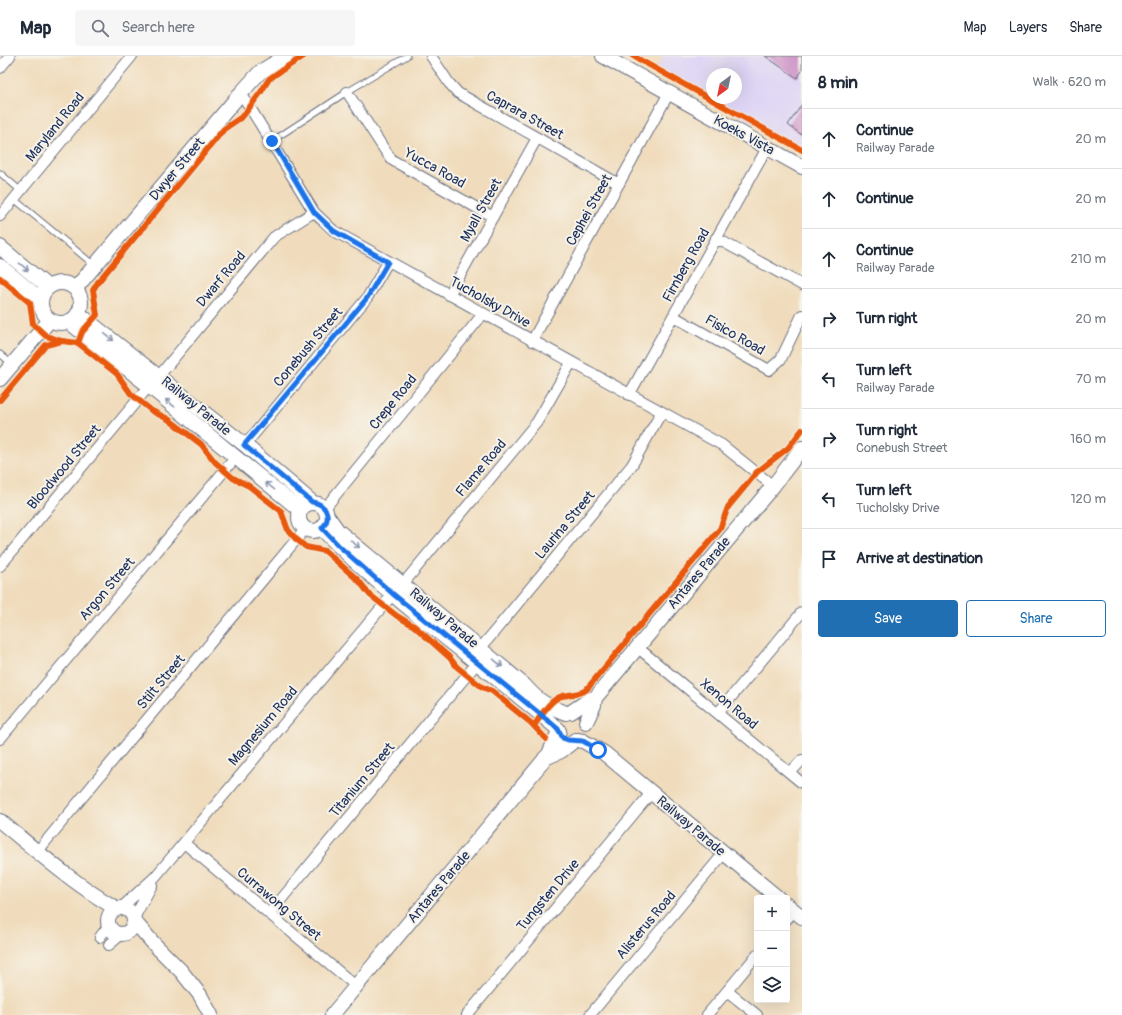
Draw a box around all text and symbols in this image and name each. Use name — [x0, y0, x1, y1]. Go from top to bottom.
search box — [75, 10, 355, 46]
text: Map — [20, 16, 51, 40]
icon: search — [89, 17, 111, 39]
text: Search here — [121, 18, 195, 37]
text: Map — [964, 19, 987, 36]
text: Layers — [1009, 19, 1047, 36]
text: Share — [1069, 19, 1102, 36]
north arrow — [706, 68, 742, 104]
text: 8 min — [818, 72, 858, 93]
text: Walk · 620 m — [1032, 74, 1106, 90]
street label: Caprara Street — [483, 87, 567, 143]
street label: Maryland Road — [22, 89, 88, 165]
street label: Koeks Vista — [710, 111, 778, 159]
text: Continue — [856, 121, 914, 140]
icon: ahead — [818, 128, 840, 150]
text: 20 m — [1075, 131, 1106, 147]
route end — [263, 132, 281, 150]
street label: Dwyer Street — [146, 134, 208, 204]
text: Railway Parade — [856, 140, 934, 156]
street label: Yucca Road — [400, 144, 469, 192]
street label: Cephei Street — [562, 171, 616, 249]
street label: Myall Street — [457, 175, 506, 245]
icon: ahead — [818, 188, 840, 210]
text: Continue — [856, 189, 914, 208]
text: 20 m — [1075, 191, 1106, 207]
street label: Firnberg Road — [659, 225, 713, 305]
text: Continue — [856, 241, 914, 260]
street label: Dwarf Road — [193, 248, 249, 310]
icon: ahead — [818, 248, 840, 270]
text: 210 m — [1070, 251, 1106, 267]
text: Railway Parade — [856, 260, 934, 276]
one-way arrow — [19, 263, 29, 272]
street label: Tucholsky Drive — [447, 273, 534, 331]
street label: Conebush Street — [270, 304, 346, 390]
icon: right — [818, 308, 840, 330]
text: Turn right — [856, 309, 917, 328]
street label: Fisico Road — [702, 311, 768, 359]
text: 20 m — [1075, 311, 1106, 327]
one-way arrow — [103, 333, 114, 341]
text: Turn left — [856, 361, 912, 380]
icon: left — [818, 368, 840, 390]
street label: Crepe Road — [366, 371, 420, 433]
text: 70 m — [1076, 371, 1106, 387]
street label: Railway Parade — [158, 373, 234, 439]
text: Railway Parade — [856, 380, 934, 396]
one-way arrow — [164, 398, 175, 407]
street label: Bloodwood Street — [24, 421, 105, 513]
text: Turn right — [856, 421, 917, 440]
icon: right — [818, 428, 840, 450]
text: 160 m — [1070, 431, 1106, 447]
street label: Flame Road — [452, 436, 510, 500]
text: Conebush Street — [856, 440, 948, 456]
text: Turn left — [856, 481, 912, 500]
one-way arrow — [264, 482, 275, 490]
street label: Laurina Street — [532, 487, 599, 563]
icon: left — [818, 488, 840, 510]
text: 120 m — [1070, 491, 1106, 507]
text: Tucholsky Drive — [856, 500, 940, 516]
street label: Antares Parade — [664, 533, 734, 613]
one-way arrow — [349, 540, 360, 549]
icon: arrive — [818, 548, 840, 570]
text: Arrive at destination — [856, 549, 983, 568]
street label: Argon Street — [76, 554, 139, 624]
street label: Railway Parade — [406, 584, 482, 652]
button: Save — [818, 600, 958, 637]
button: Share — [966, 600, 1106, 637]
street label: Stilt Street — [133, 651, 189, 713]
one-way arrow — [492, 659, 503, 668]
street label: Xenon Road — [697, 675, 761, 733]
street label: Magnesium Road — [225, 683, 301, 769]
street label: Titanium Street — [326, 739, 398, 821]
route start — [589, 741, 607, 759]
street label: Railway Parade — [653, 792, 729, 860]
street label: Antares Parade — [404, 847, 474, 927]
street label: Tungsten Drive — [513, 855, 583, 934]
street label: Currawong Street — [233, 864, 325, 944]
street label: Alisterus Road — [612, 887, 680, 963]
map controls — [754, 895, 790, 1003]
button: + — [754, 895, 790, 931]
button: − — [754, 931, 790, 967]
button: layers — [754, 967, 790, 1003]

